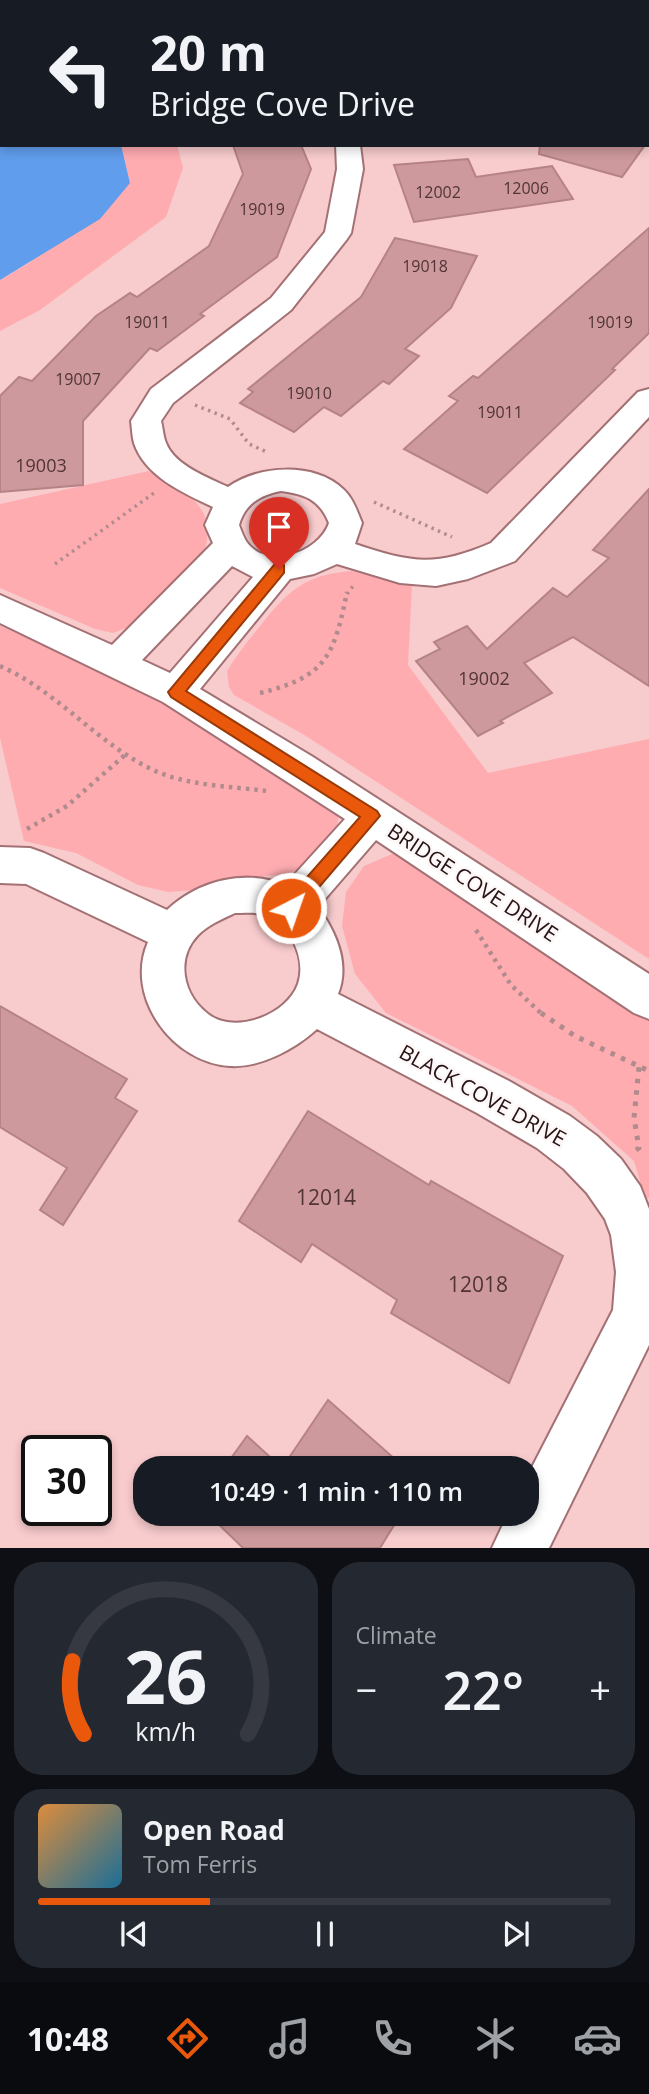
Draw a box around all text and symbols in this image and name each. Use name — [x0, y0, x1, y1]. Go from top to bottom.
text: 20 m — [150, 19, 267, 85]
icon: left — [35, 28, 126, 119]
text: Bridge Cove Drive — [150, 82, 415, 125]
house number: 12006 — [503, 177, 549, 199]
house number: 12002 — [415, 181, 461, 203]
house number: 19019 — [239, 198, 285, 220]
house number: 19018 — [402, 255, 448, 277]
house number: 19011 — [124, 311, 170, 333]
house number: 19019 — [587, 311, 633, 333]
house number: 19007 — [55, 368, 101, 390]
house number: 19010 — [286, 382, 332, 404]
house number: 19011 — [477, 401, 523, 423]
house number: 19003 — [15, 453, 67, 477]
pin — [249, 497, 309, 569]
icon: arrive — [260, 508, 298, 546]
house number: 19002 — [458, 666, 510, 690]
street label: BRIDGE COVE DRIVE — [383, 816, 563, 948]
position arrow — [254, 871, 328, 945]
street label: BLACK COVE DRIVE — [395, 1037, 571, 1153]
house number: 12014 — [296, 1183, 356, 1211]
house number: 12018 — [448, 1270, 508, 1298]
speed limit sign: 30 — [21, 1435, 112, 1526]
text: 10:49 · 1 min · 110 m — [209, 1473, 463, 1509]
text: Climate — [356, 1619, 437, 1651]
text: 26 — [124, 1627, 207, 1726]
text: 22° — [442, 1654, 524, 1725]
text: − — [356, 1663, 377, 1715]
text: + — [589, 1663, 611, 1715]
text: km/h — [135, 1714, 196, 1748]
text: Open Road — [143, 1812, 285, 1848]
text: Tom Ferris — [143, 1848, 257, 1880]
icon: previous — [115, 1915, 153, 1953]
icon: pause — [306, 1915, 344, 1953]
icon: next — [497, 1915, 535, 1953]
icon: directions — [163, 2014, 212, 2063]
icon: music — [265, 2014, 314, 2063]
icon: phone — [368, 2014, 417, 2063]
icon: climate — [471, 2014, 520, 2063]
icon: car — [573, 2014, 622, 2063]
text: 10:48 — [27, 2017, 109, 2060]

